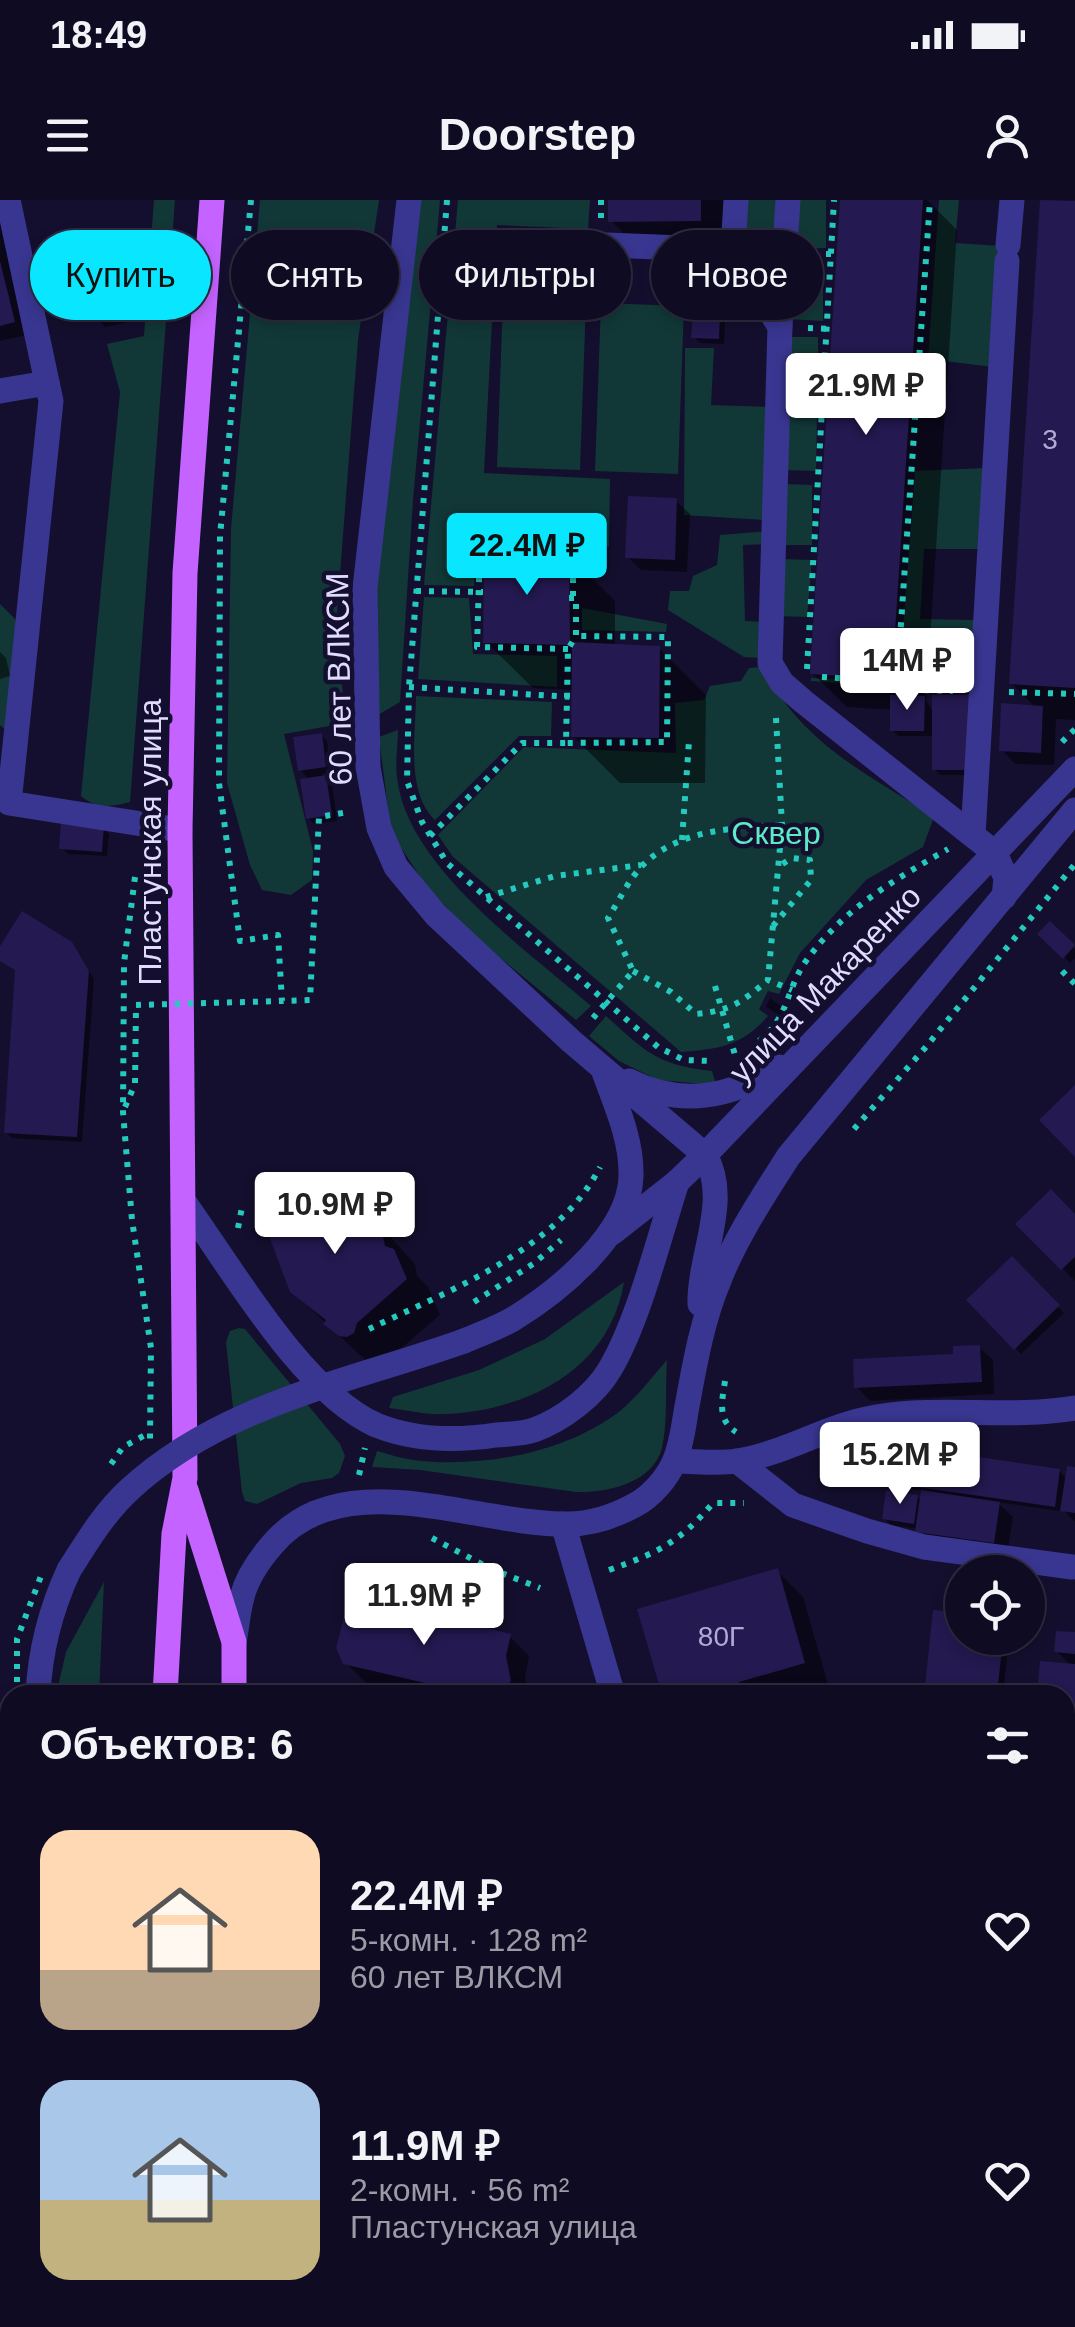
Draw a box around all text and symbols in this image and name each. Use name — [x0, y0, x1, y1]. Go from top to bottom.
text: 18:49 — [50, 14, 147, 56]
icon: menu — [40, 108, 95, 163]
icon: person — [980, 108, 1035, 163]
text: Doorstep — [439, 109, 636, 160]
chip: Купить — [30, 230, 211, 320]
chip: Снять — [231, 230, 399, 320]
chip: Фильтры — [419, 230, 631, 320]
chip: Новое — [651, 230, 823, 320]
pin: 21.9M ₽ — [774, 353, 958, 438]
text: 21.9M ₽ — [808, 367, 924, 403]
house number: 3 — [1042, 424, 1058, 455]
pin: 22.4M ₽ — [435, 513, 619, 598]
text: 22.4M ₽ — [469, 527, 585, 563]
street label: 60 лет ВЛКСМ — [319, 572, 359, 786]
pin: 14M ₽ — [837, 628, 977, 713]
text: 14M ₽ — [862, 642, 952, 678]
street label: Пластунская улица — [132, 698, 168, 985]
park label: Сквер — [731, 815, 821, 851]
street label: улица Макаренко — [722, 878, 928, 1090]
pin: 10.9M ₽ — [243, 1172, 427, 1257]
text: 10.9M ₽ — [277, 1186, 393, 1222]
pin: 15.2M ₽ — [808, 1422, 992, 1507]
text: 15.2M ₽ — [842, 1436, 958, 1472]
map controls — [945, 1555, 1045, 1655]
button: locate — [945, 1555, 1045, 1655]
pin: 11.9M ₽ — [332, 1563, 516, 1648]
text: 11.9M ₽ — [367, 1577, 481, 1613]
house number: 80Г — [698, 1621, 744, 1652]
icon: filters — [980, 1718, 1035, 1773]
text: Объектов: 6 — [40, 1721, 294, 1768]
icon: home — [120, 1870, 240, 1990]
text: 22.4M ₽ — [350, 1872, 503, 1919]
icon: heart — [980, 1903, 1035, 1958]
text: 5-комн. · 128 m² — [350, 1922, 587, 1958]
text: 60 лет ВЛКСМ — [350, 1959, 563, 1995]
icon: home — [120, 2120, 240, 2240]
text: 11.9M ₽ — [350, 2122, 501, 2169]
icon: heart — [980, 2153, 1035, 2208]
text: 2-комн. · 56 m² — [350, 2172, 569, 2208]
text: Пластунская улица — [350, 2209, 637, 2245]

